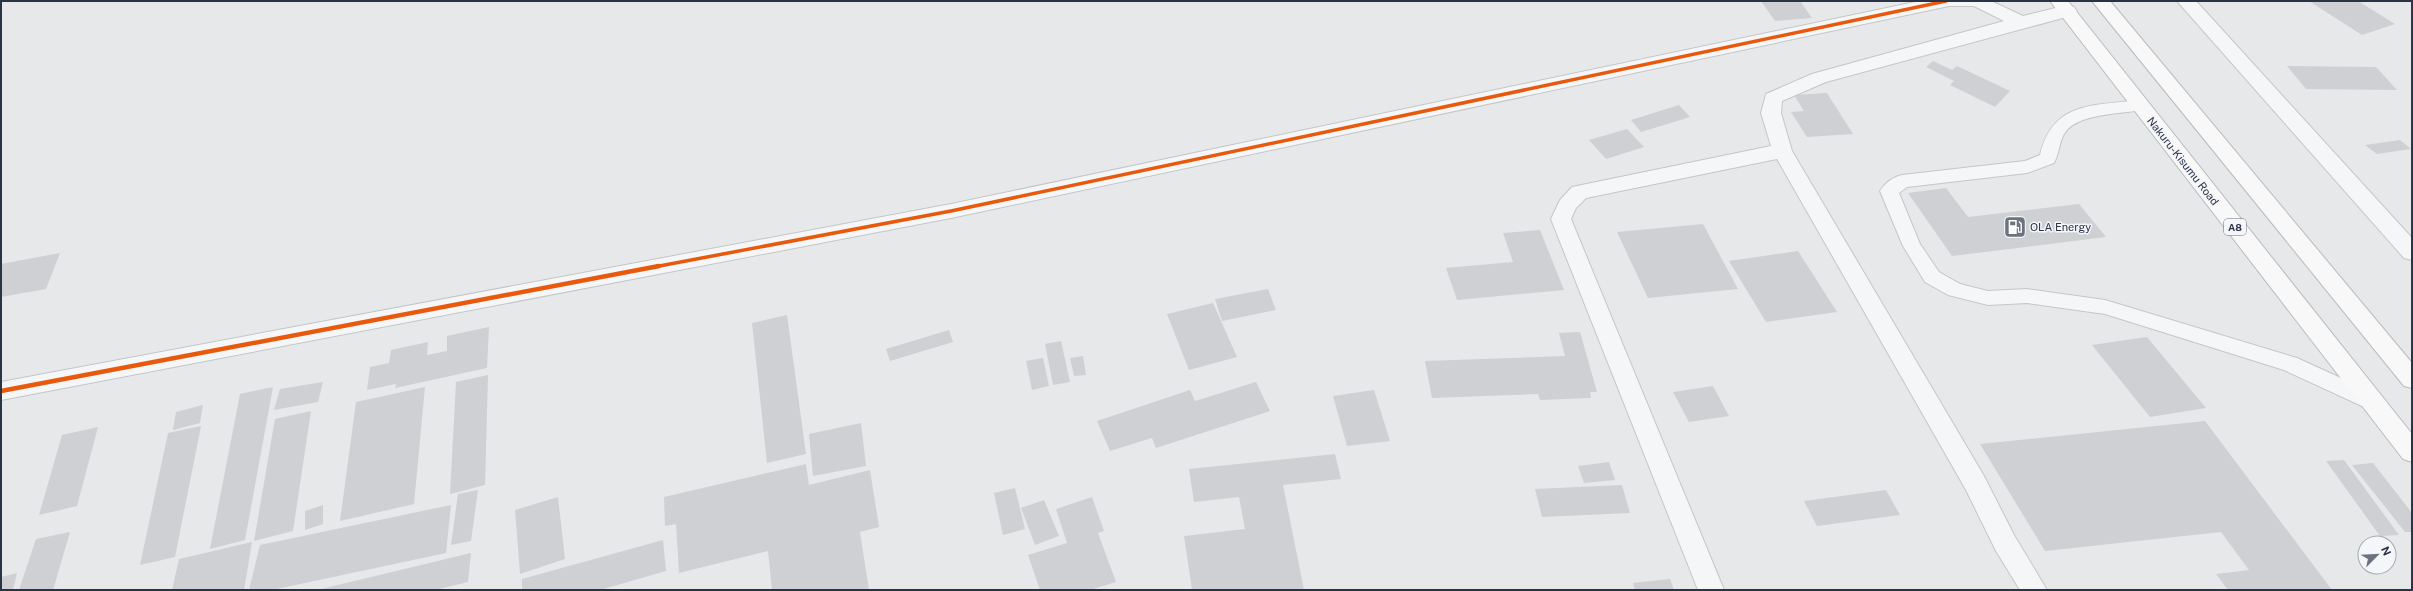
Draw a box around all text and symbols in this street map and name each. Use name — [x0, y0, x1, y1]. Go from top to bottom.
street label: Nakuru-Kisumu Road — [2145, 115, 2221, 207]
fuel station icon: OLA Energy — [2002, 214, 2028, 240]
road number: A8 — [2224, 219, 2246, 235]
place label: OLA Energy — [2030, 221, 2091, 233]
north arrow — [2357, 535, 2397, 575]
text: N — [2379, 545, 2393, 557]

